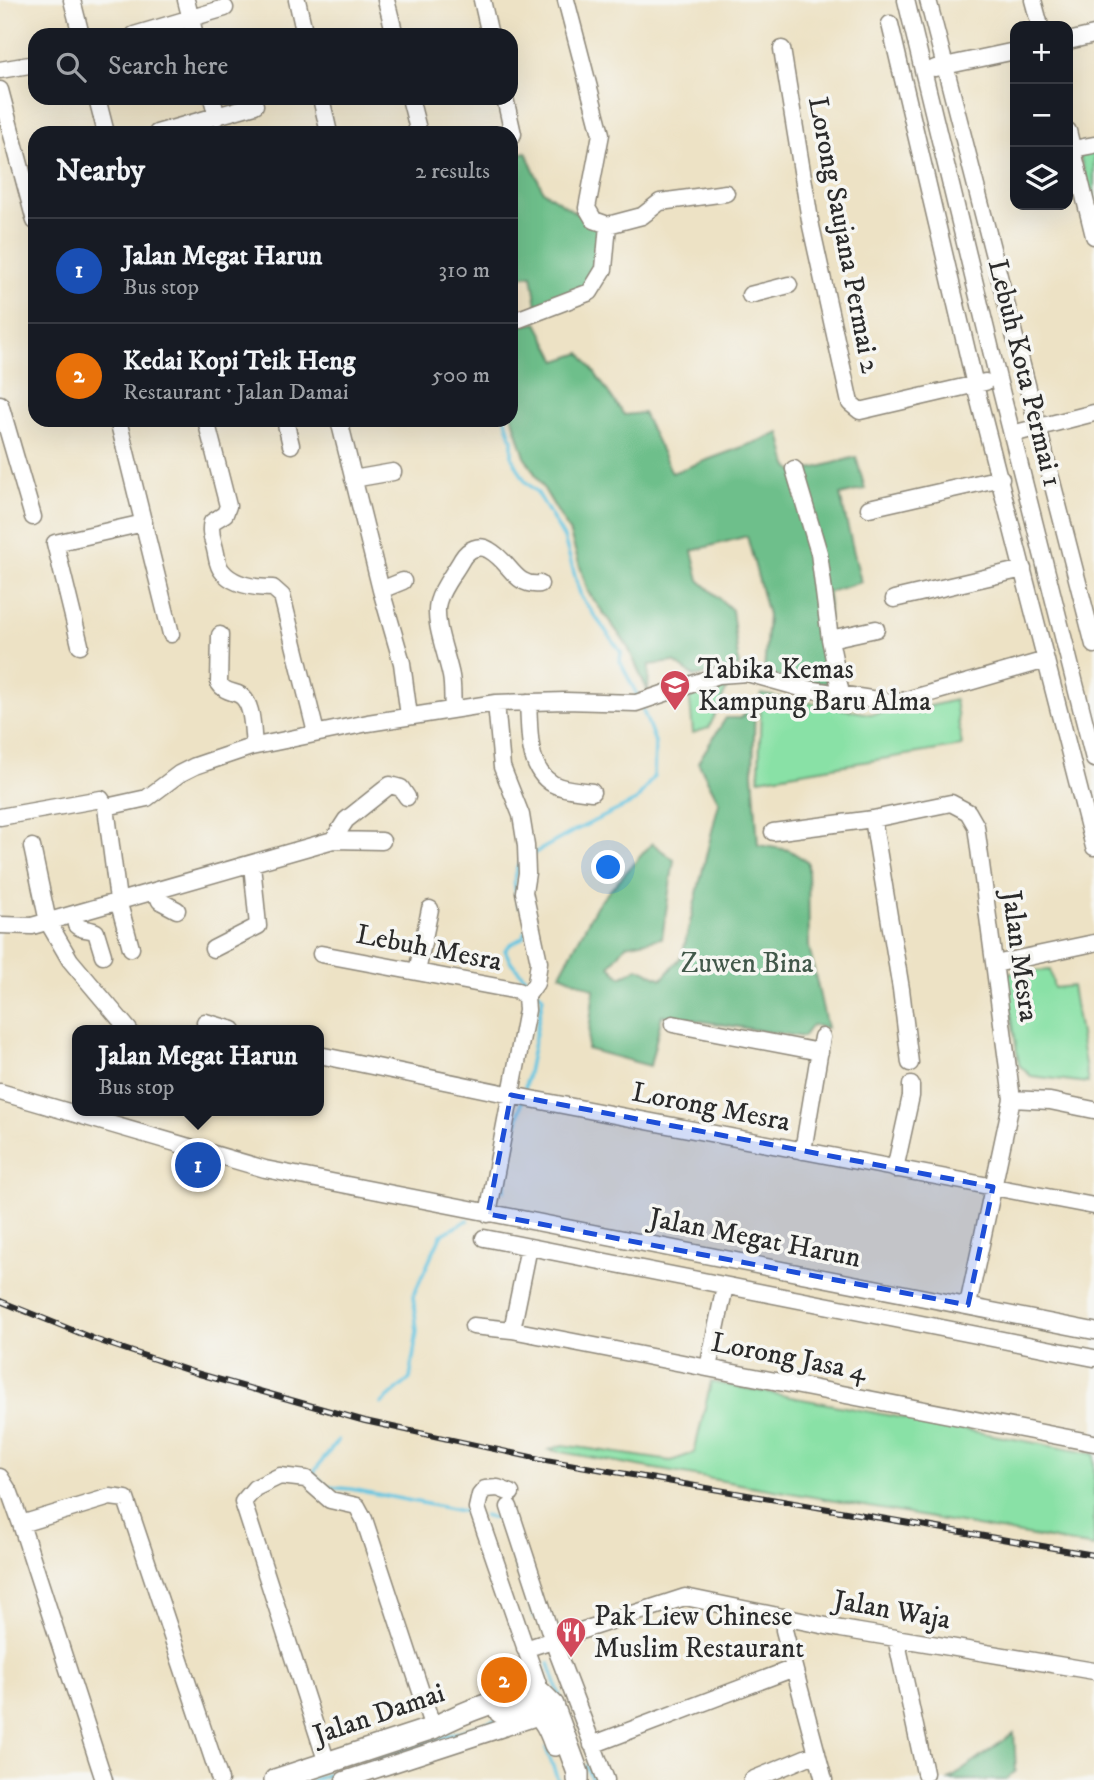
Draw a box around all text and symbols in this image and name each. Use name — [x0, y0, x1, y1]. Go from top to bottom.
map controls — [1010, 21, 1073, 210]
button: + — [1010, 21, 1073, 84]
search box — [28, 28, 518, 105]
icon: search — [52, 48, 90, 86]
text: Search here — [108, 50, 228, 83]
button: − — [1010, 84, 1073, 147]
street label: Lorong Saujana Permai 2 — [800, 94, 888, 377]
button: layers — [1010, 147, 1073, 210]
text: Nearby — [56, 153, 145, 190]
text: 2 results — [415, 157, 490, 186]
text: Jalan Megat Harun — [123, 240, 322, 273]
text: 1 — [75, 256, 83, 285]
text: 310 m — [438, 256, 490, 285]
street label: Lebuh Kota Permai 1 — [980, 256, 1070, 490]
text: Bus stop — [123, 273, 199, 302]
text: Kedai Kopi Teik Heng — [123, 345, 355, 378]
text: 2 — [73, 361, 85, 390]
text: 500 m — [432, 361, 490, 390]
text: Restaurant · Jalan Damai — [123, 378, 349, 407]
place label: Tabika Kemas Kampung Baru Alma — [698, 652, 931, 719]
school or university icon: Tabika Kemas Kampung Baru Alma — [658, 668, 692, 712]
your location — [591, 850, 625, 884]
street label: Jalan Mesra — [993, 885, 1047, 1024]
street label: Lebuh Mesra — [353, 917, 505, 979]
park label: Zuwen Bina — [681, 946, 814, 981]
popup — [72, 1025, 324, 1116]
text: Jalan Megat Harun — [98, 1040, 298, 1073]
text: Bus stop — [98, 1073, 174, 1102]
street label: Lorong Mesra — [629, 1075, 793, 1140]
pin: 1 — [175, 1139, 221, 1191]
street label: Jalan Megat Harun — [643, 1200, 864, 1276]
street label: Lorong Jasa 4 — [708, 1325, 871, 1389]
street label: Jalan Waja — [828, 1582, 953, 1637]
place label: Pak Liew Chinese Muslim Restaurant — [594, 1599, 804, 1666]
restaurant icon: Pak Liew Chinese Muslim Restaurant — [554, 1615, 588, 1659]
pin: 2 — [481, 1654, 527, 1706]
street label: Jalan Damai — [306, 1675, 449, 1754]

